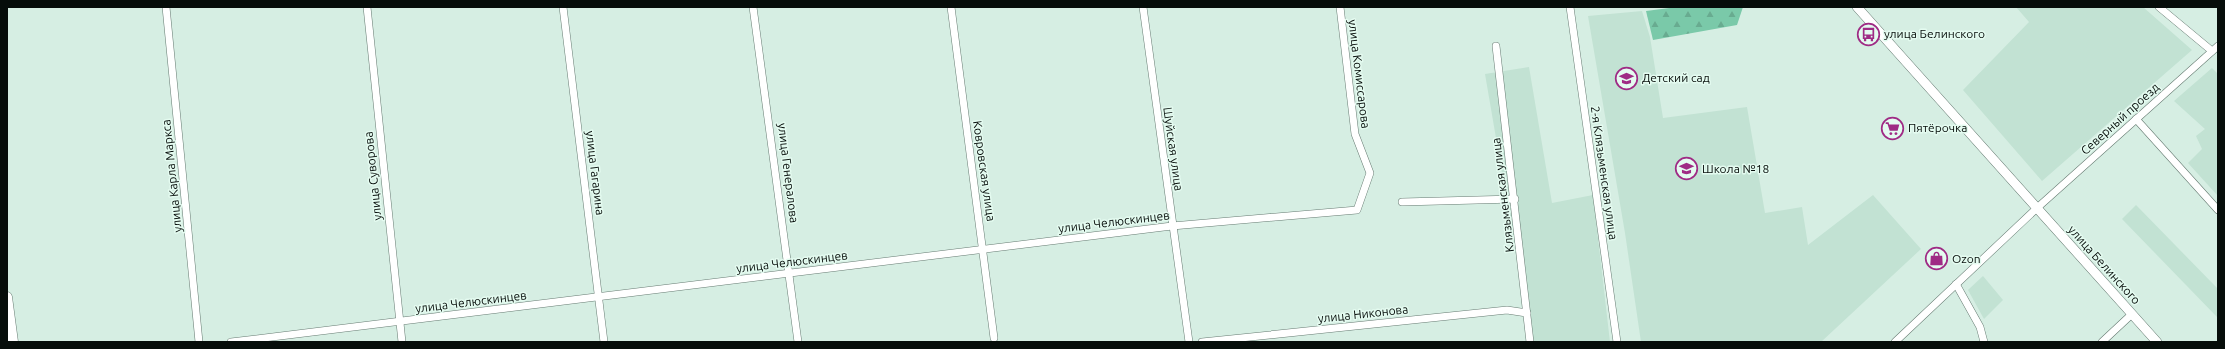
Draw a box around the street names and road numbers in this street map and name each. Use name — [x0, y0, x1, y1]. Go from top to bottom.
street label: улица Комиссарова — [1346, 19, 1373, 129]
street label: Северный проезд — [2078, 80, 2161, 157]
street label: 2-я Клязьменская улица — [1589, 105, 1620, 241]
street label: Шуйская улица — [1161, 106, 1186, 192]
street label: улица Карла Маркса — [159, 119, 184, 233]
street label: Ковровская улица — [971, 120, 998, 222]
street label: улица Генералова — [776, 122, 801, 224]
street label: улица Гагарина — [584, 130, 607, 216]
street label: улица Суворова — [361, 131, 384, 221]
street label: Клязьменская улица — [1489, 137, 1516, 253]
street label: улица Челюскинцев — [1057, 208, 1170, 235]
street label: улица Белинского — [2066, 223, 2143, 307]
street label: улица Челюскинцев — [735, 248, 848, 275]
street label: улица Челюскинцев — [414, 288, 527, 315]
street label: улица Никонова — [1317, 302, 1409, 325]

